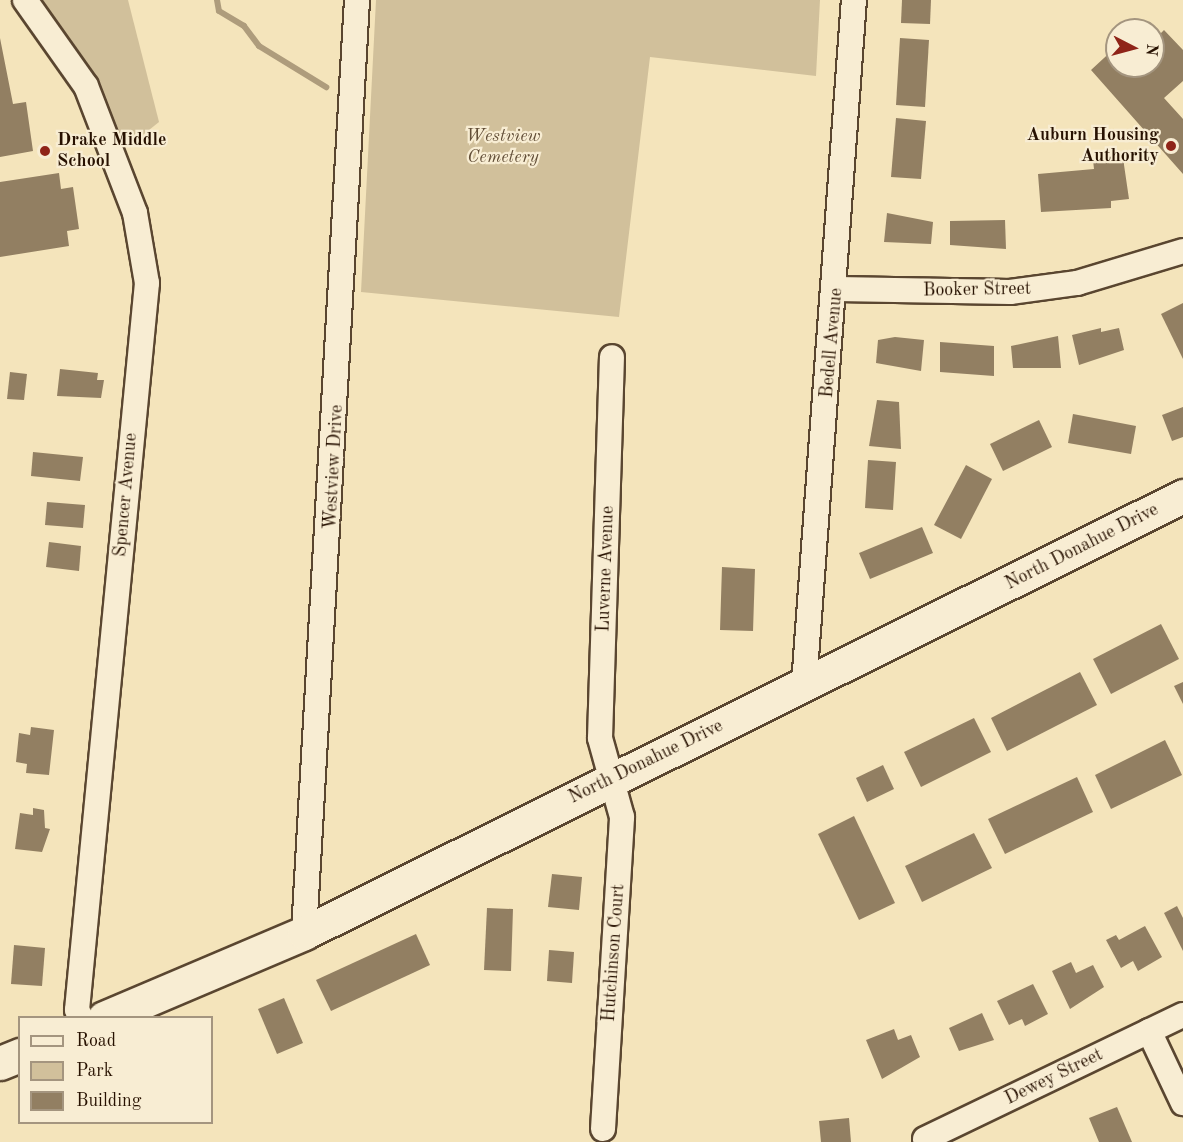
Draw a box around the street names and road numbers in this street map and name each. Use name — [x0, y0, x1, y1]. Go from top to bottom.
street label: Booker Street — [923, 278, 1031, 302]
street label: Bedell Avenue — [816, 287, 848, 399]
street label: Westview Drive — [320, 404, 348, 530]
street label: Spencer Avenue — [110, 432, 142, 558]
street label: North Donahue Drive — [1002, 499, 1162, 595]
street label: Luverne Avenue — [593, 506, 619, 632]
street label: North Donahue Drive — [565, 715, 727, 809]
street label: Hutchinson Court — [598, 883, 630, 1023]
street label: Dewey Street — [1002, 1044, 1106, 1110]

